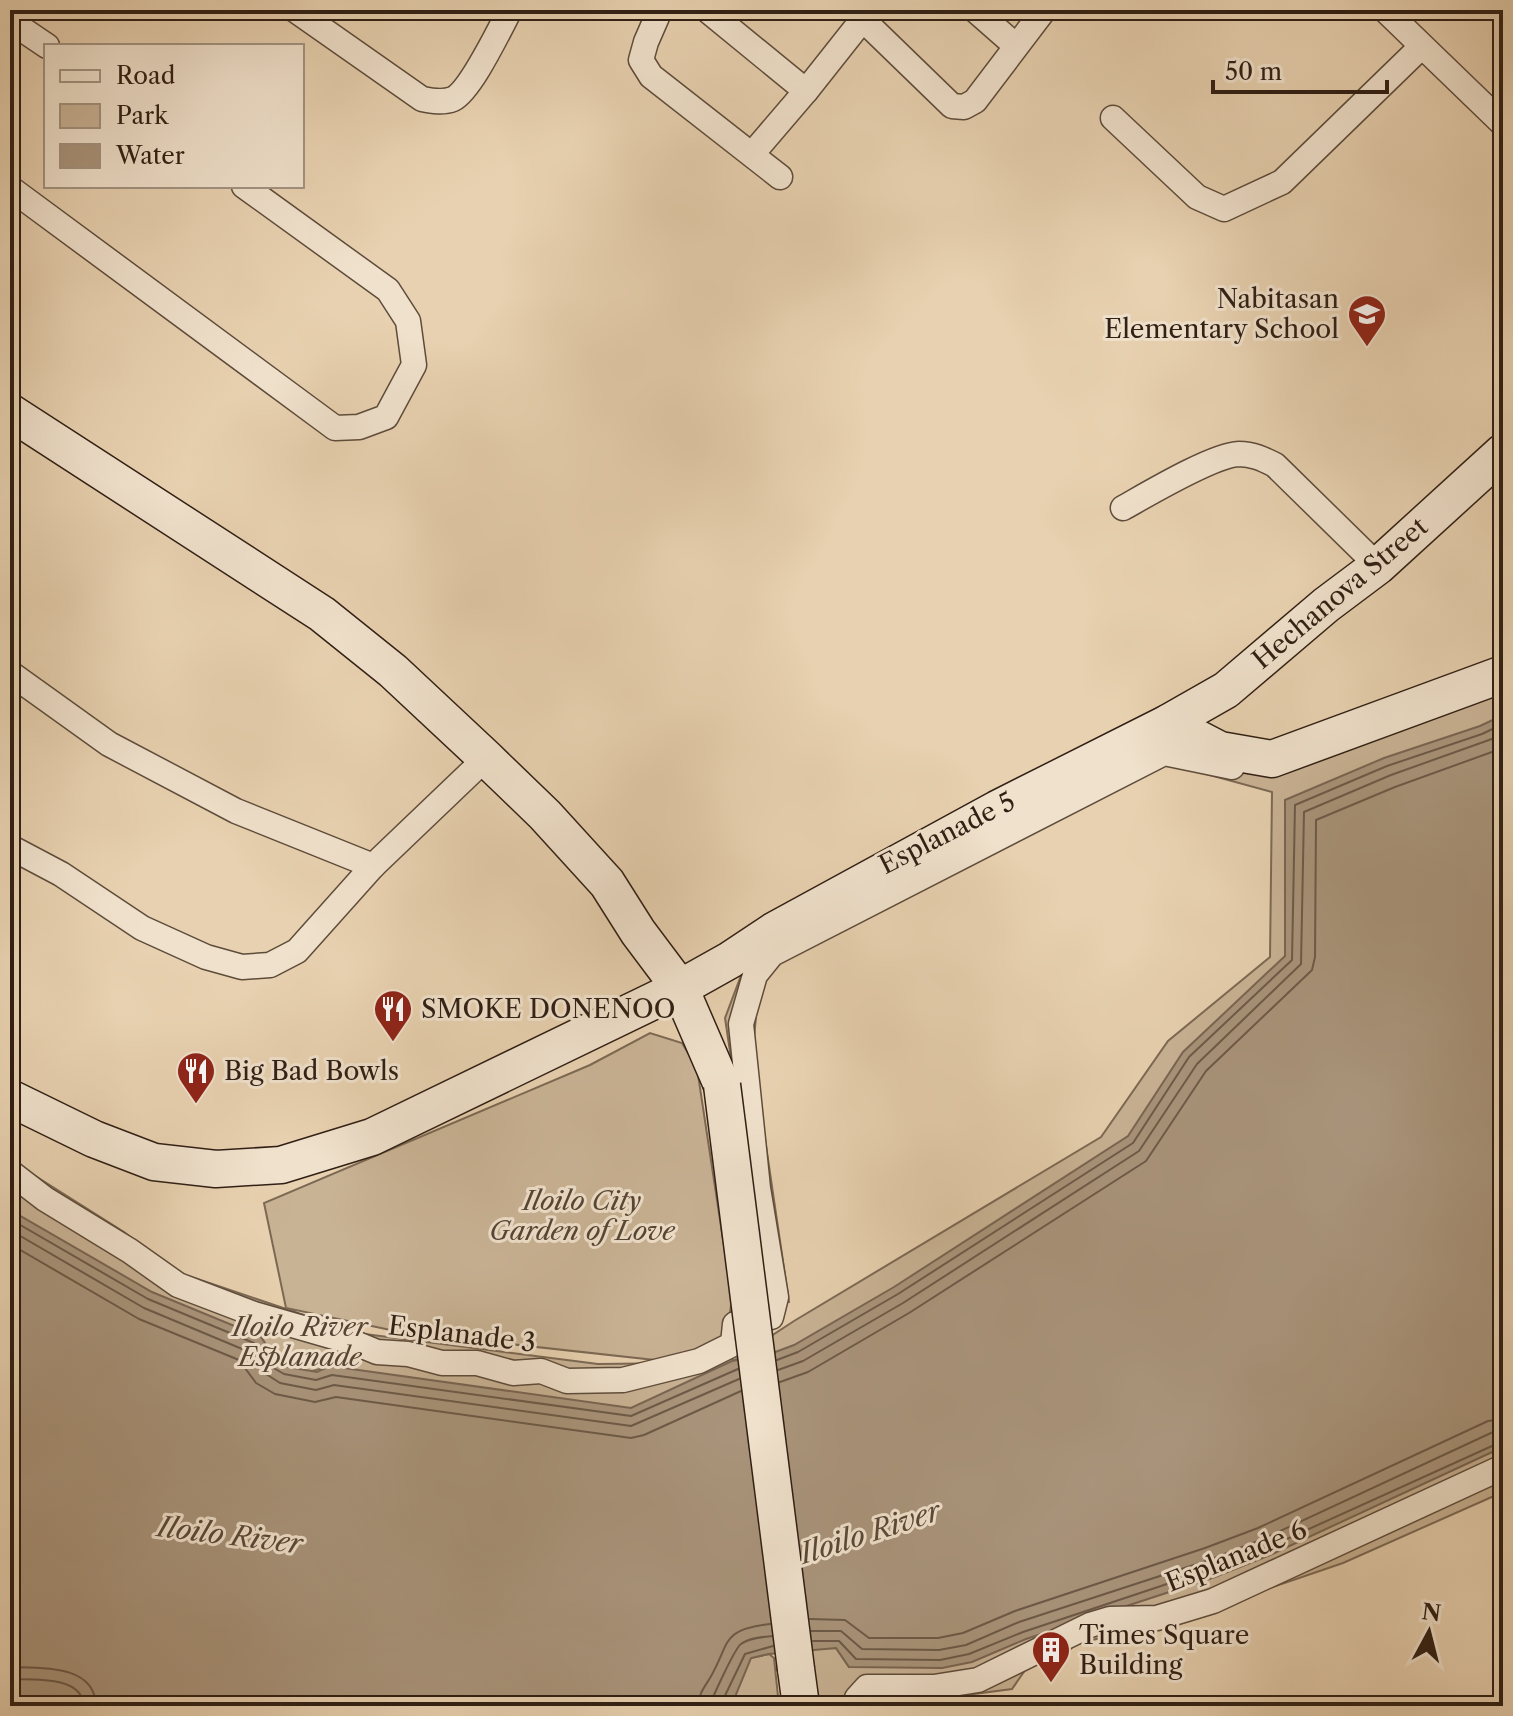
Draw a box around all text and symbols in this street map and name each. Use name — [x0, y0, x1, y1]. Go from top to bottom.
legend — [44, 44, 304, 188]
scale bar — [1213, 44, 1387, 94]
text: 50 m — [1225, 57, 1282, 86]
text: Road — [116, 61, 176, 90]
text: Park — [116, 101, 169, 130]
text: Water — [115, 141, 185, 170]
place label: Nabitasan Elementary School — [1104, 283, 1339, 345]
school or university icon: Nabitasan Elementary School — [1346, 293, 1388, 348]
street label: Hechanova Street — [1246, 510, 1435, 676]
street label: Esplanade 5 — [874, 785, 1020, 881]
restaurant icon: SMOKE DONENOO — [372, 988, 414, 1043]
place label: SMOKE DONENOO — [421, 993, 675, 1025]
restaurant icon: Big Bad Bowls — [175, 1050, 217, 1105]
place label: Big Bad Bowls — [224, 1055, 399, 1087]
park label: Iloilo City Garden of Love — [489, 1185, 676, 1247]
street label: Esplanade 3 — [386, 1309, 538, 1359]
park label: Iloilo River Esplanade — [230, 1311, 370, 1373]
water label: Iloilo River — [793, 1493, 947, 1571]
water label: Iloilo River — [153, 1509, 306, 1561]
street label: Esplanade 6 — [1161, 1513, 1311, 1599]
north arrow — [1389, 1592, 1469, 1672]
text: N — [1420, 1598, 1443, 1627]
place label: Times Square Building — [1079, 1619, 1249, 1681]
building icon: Times Square Building — [1030, 1629, 1072, 1684]

